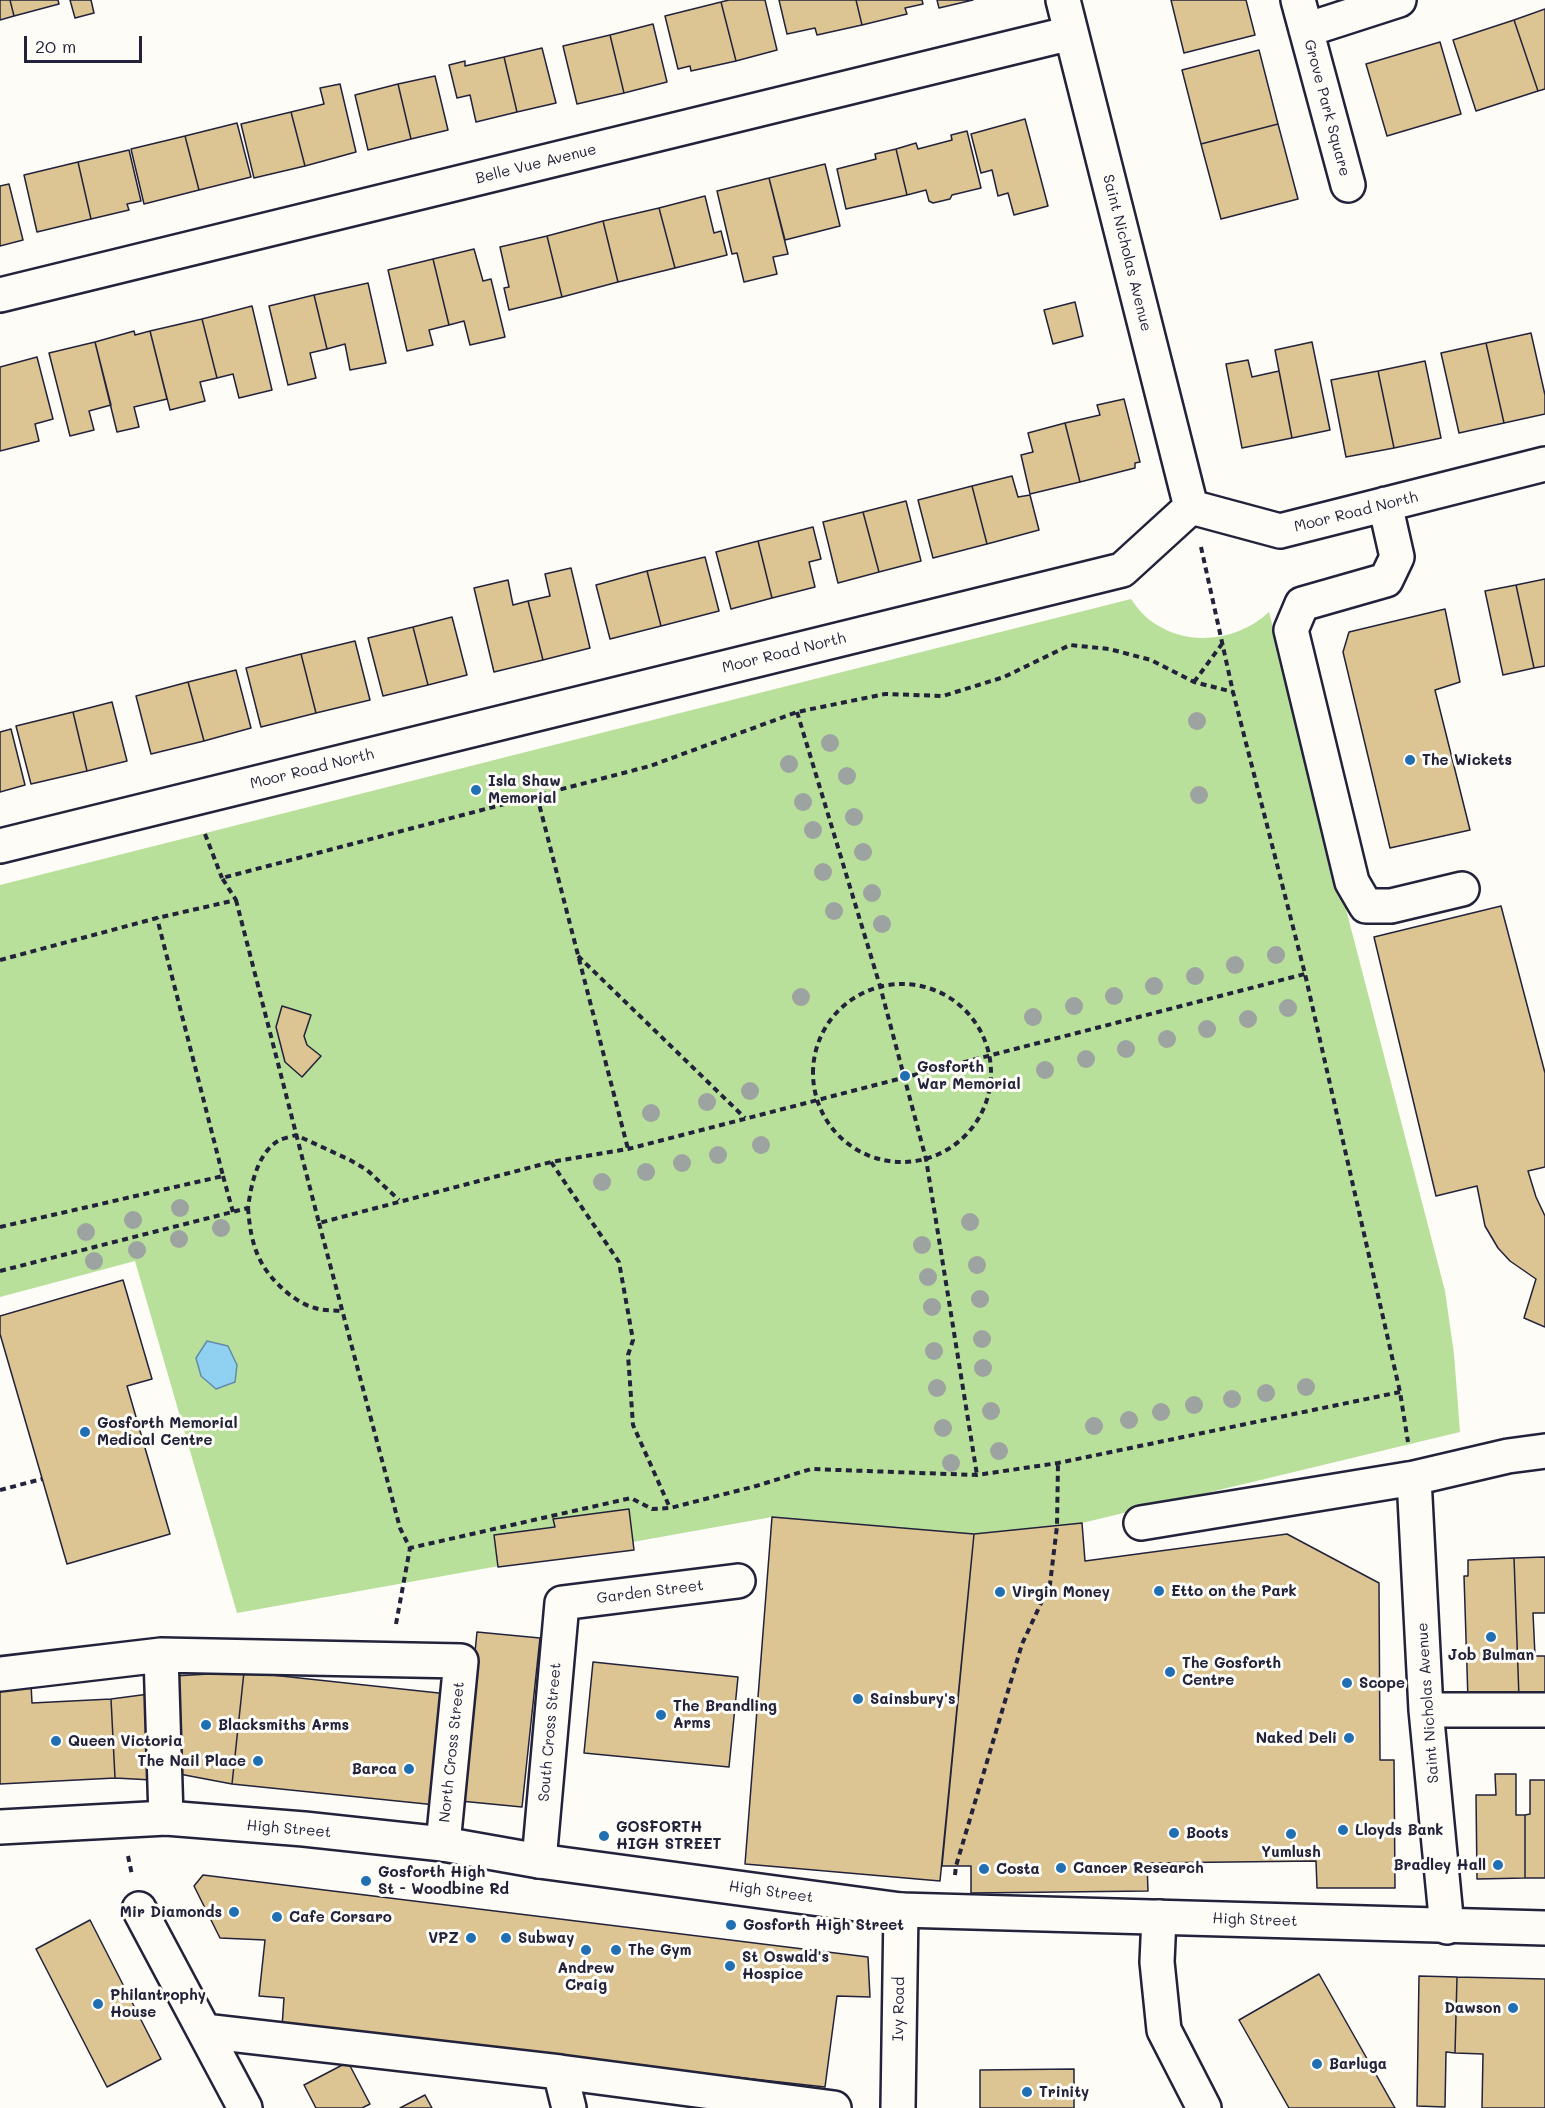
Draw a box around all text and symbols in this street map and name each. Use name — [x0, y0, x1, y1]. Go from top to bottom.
scale bar — [27, 24, 146, 62]
text: 20 m — [35, 34, 76, 58]
street label: Grove Park Square — [1300, 38, 1354, 178]
street label: Belle Vue Avenue — [474, 140, 598, 188]
street label: Saint Nicholas Avenue — [1099, 173, 1155, 333]
street label: Moor Road North — [1292, 488, 1420, 536]
street label: Moor Road North — [720, 629, 848, 677]
street label: Moor Road North — [248, 745, 376, 793]
place label: The Wickets — [1422, 751, 1512, 769]
marker: The Wickets — [1403, 753, 1417, 767]
place label: Isla Shaw Memorial — [488, 772, 561, 807]
marker: Isla Shaw Memorial — [469, 783, 483, 797]
place label: Gosforth War Memorial — [917, 1058, 1020, 1093]
marker: Gosforth War Memorial — [898, 1069, 912, 1083]
place label: Gosforth Memorial Medical Centre — [97, 1414, 238, 1449]
marker: Gosforth Memorial Medical Centre — [78, 1425, 92, 1439]
street label: Garden Street — [595, 1577, 705, 1607]
place label: Etto on the Park — [1171, 1582, 1297, 1600]
place label: Virgin Money — [1012, 1583, 1110, 1601]
marker: Etto on the Park — [1152, 1584, 1166, 1598]
marker: Virgin Money — [993, 1585, 1007, 1599]
street label: Saint Nicholas Avenue — [1413, 1622, 1443, 1784]
marker: Job Bulman — [1484, 1630, 1498, 1644]
place label: Job Bulman — [1448, 1646, 1534, 1664]
place label: The Gosforth Centre — [1182, 1654, 1281, 1689]
street label: South Cross Street — [535, 1662, 565, 1802]
marker: The Gosforth Centre — [1163, 1665, 1177, 1679]
place label: Scope — [1359, 1674, 1405, 1692]
marker: Scope — [1340, 1676, 1354, 1690]
street label: North Cross Street — [436, 1681, 468, 1823]
place label: Sainsbury's — [870, 1690, 955, 1708]
marker: Sainsbury's — [851, 1692, 865, 1706]
place label: The Brandling Arms — [673, 1697, 777, 1732]
marker: The Brandling Arms — [654, 1708, 668, 1722]
place label: Blacksmiths Arms — [218, 1716, 349, 1734]
marker: Blacksmiths Arms — [199, 1718, 213, 1732]
place label: Naked Deli — [1256, 1729, 1337, 1747]
marker: Naked Deli — [1342, 1731, 1356, 1745]
place label: Queen Victoria — [68, 1732, 182, 1750]
marker: Queen Victoria — [49, 1734, 63, 1748]
place label: The Nail Place — [138, 1752, 246, 1770]
marker: The Nail Place — [251, 1754, 265, 1768]
place label: Barca — [352, 1760, 397, 1778]
marker: Barca — [402, 1762, 416, 1776]
street label: High Street — [246, 1816, 332, 1842]
place label: GOSFORTH HIGH STREET — [616, 1818, 721, 1853]
place label: Lloyds Bank — [1355, 1821, 1443, 1839]
marker: Lloyds Bank — [1336, 1823, 1350, 1837]
place label: Boots — [1186, 1824, 1229, 1842]
marker: Boots — [1167, 1826, 1181, 1840]
marker: Yumlush — [1284, 1827, 1298, 1841]
marker: GOSFORTH HIGH STREET — [597, 1829, 611, 1843]
place label: Yumlush — [1261, 1843, 1321, 1861]
place label: Bradley Hall — [1393, 1856, 1486, 1874]
marker: Bradley Hall — [1491, 1858, 1505, 1872]
place label: Cancer Research — [1073, 1859, 1204, 1877]
place label: Costa — [996, 1860, 1040, 1878]
marker: Cancer Research — [1054, 1861, 1068, 1875]
marker: Costa — [977, 1862, 991, 1876]
place label: Gosforth High St - Woodbine Rd — [378, 1863, 509, 1898]
marker: Gosforth High St - Woodbine Rd — [359, 1874, 373, 1888]
street label: High Street — [728, 1877, 814, 1907]
place label: Mir Diamonds — [120, 1903, 222, 1921]
marker: Mir Diamonds — [227, 1905, 241, 1919]
place label: Cafe Corsaro — [289, 1908, 392, 1926]
marker: Cafe Corsaro — [270, 1910, 284, 1924]
street label: High Street — [1212, 1910, 1298, 1930]
place label: Gosforth High Street — [743, 1916, 904, 1934]
marker: Gosforth High Street — [724, 1918, 738, 1932]
place label: VPZ — [428, 1929, 459, 1947]
place label: Subway — [518, 1929, 574, 1947]
marker: VPZ — [464, 1931, 478, 1945]
marker: Subway — [499, 1931, 513, 1945]
place label: The Gym — [628, 1941, 692, 1959]
marker: Andrew Craig — [579, 1943, 593, 1957]
marker: The Gym — [609, 1943, 623, 1957]
place label: St Oswald's Hospice — [742, 1948, 829, 1983]
place label: Andrew Craig — [558, 1959, 614, 1994]
marker: St Oswald's Hospice — [723, 1959, 737, 1973]
street label: Ivy Road — [889, 1977, 909, 2041]
place label: Philantrophy House — [110, 1986, 206, 2021]
marker: Philantrophy House — [91, 1997, 105, 2011]
place label: Dawson — [1444, 1999, 1501, 2017]
marker: Dawson — [1506, 2001, 1520, 2015]
place label: Barluga — [1329, 2055, 1387, 2073]
marker: Barluga — [1310, 2057, 1324, 2071]
place label: Trinity — [1039, 2083, 1089, 2101]
marker: Trinity — [1020, 2085, 1034, 2099]

